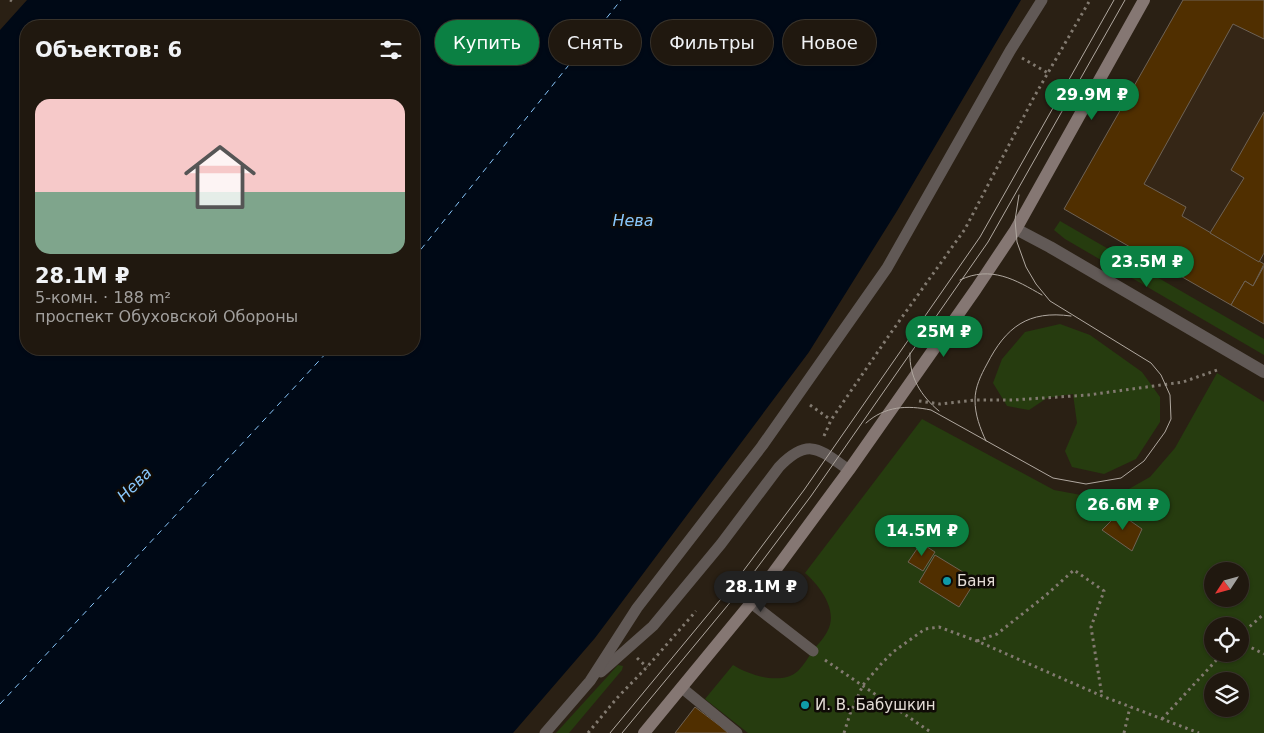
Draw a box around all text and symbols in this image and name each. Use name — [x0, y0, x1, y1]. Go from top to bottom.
chip: Купить — [435, 20, 539, 65]
chip: Снять — [549, 20, 641, 65]
chip: Фильтры — [651, 20, 773, 65]
chip: Новое — [783, 20, 876, 65]
icon: filters — [377, 36, 405, 64]
text: Объектов: 6 — [35, 38, 182, 62]
pin: 29.9M ₽ — [1046, 78, 1138, 121]
text: 29.9M ₽ — [1056, 85, 1128, 104]
icon: home — [175, 132, 265, 222]
water label: Нева — [612, 211, 654, 230]
pin: 23.5M ₽ — [1101, 246, 1193, 288]
text: 23.5M ₽ — [1111, 252, 1183, 271]
text: 28.1M ₽ — [35, 264, 130, 288]
text: 5-комн. · 188 m² — [35, 288, 171, 307]
text: проспект Обуховской Обороны — [35, 307, 298, 326]
pin: 25M ₽ — [909, 316, 979, 358]
text: 25M ₽ — [917, 322, 971, 341]
water label: Нева — [113, 463, 156, 506]
pin: 26.6M ₽ — [1077, 488, 1169, 531]
text: 26.6M ₽ — [1087, 495, 1159, 514]
pin: 14.5M ₽ — [876, 514, 968, 557]
text: 14.5M ₽ — [886, 521, 958, 540]
north arrow — [1204, 562, 1249, 608]
map controls — [1204, 562, 1249, 717]
pin: 28.1M ₽ — [715, 570, 807, 613]
place label: Баня — [957, 572, 995, 590]
marker: Баня — [941, 575, 953, 587]
text: 28.1M ₽ — [725, 577, 797, 596]
button: locate — [1204, 617, 1249, 662]
button: layers — [1204, 672, 1249, 717]
place label: И. В. Бабушкин — [815, 696, 936, 714]
marker: И. В. Бабушкин — [799, 699, 811, 711]

